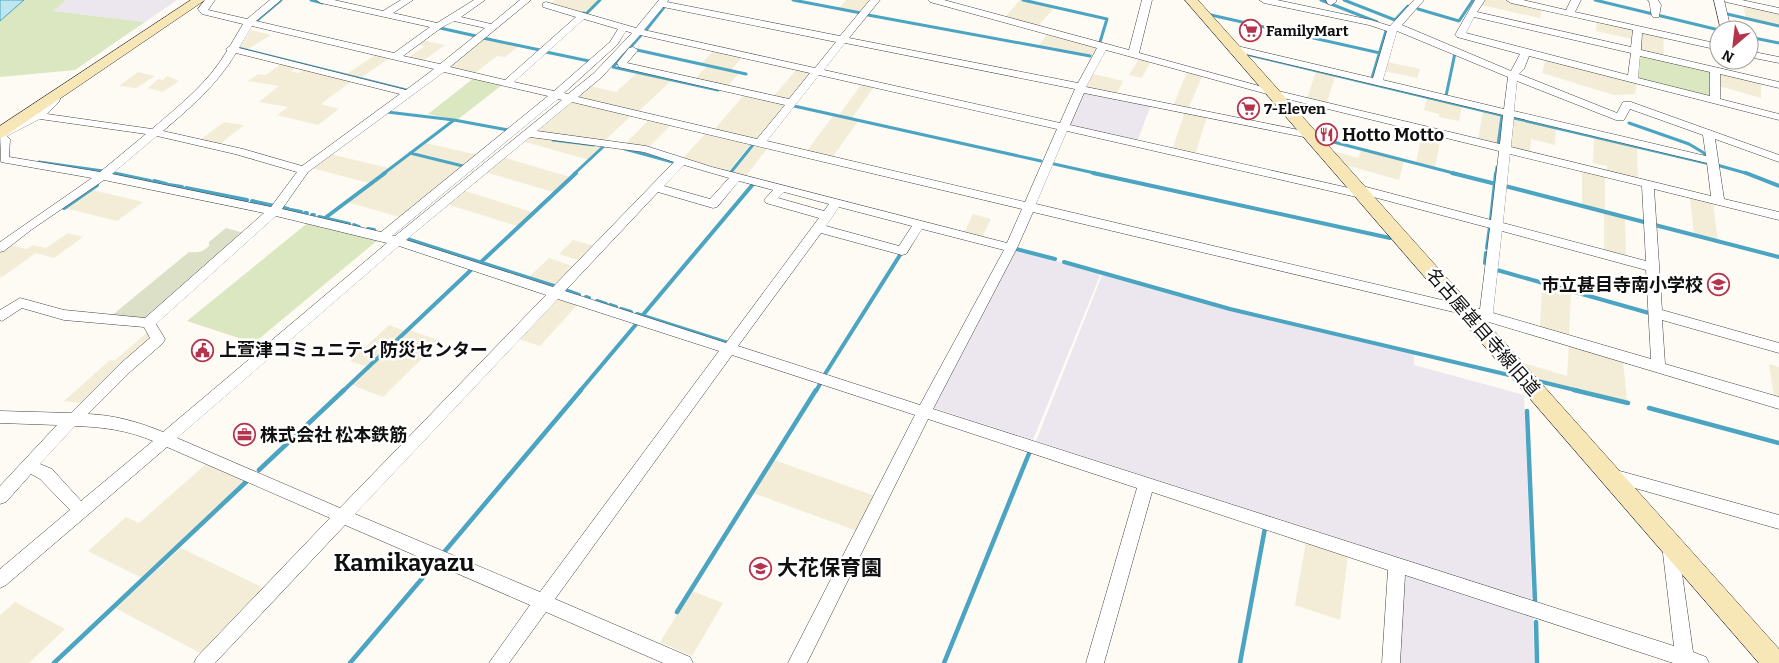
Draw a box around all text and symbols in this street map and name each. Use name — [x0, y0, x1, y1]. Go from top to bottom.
supermarket icon: FamilyMart — [1238, 19, 1262, 43]
north arrow — [1709, 20, 1759, 70]
place label: FamilyMart — [1266, 22, 1349, 40]
text: N — [1719, 46, 1737, 66]
supermarket icon: 7-Eleven — [1236, 97, 1260, 121]
place label: 7-Eleven — [1264, 100, 1326, 118]
restaurant icon: Hotto Motto — [1314, 123, 1338, 147]
place label: Hotto Motto — [1342, 124, 1444, 146]
street label: 名古屋甚目寺線旧道 — [1422, 264, 1544, 400]
school or university icon: 市立甚目寺南小学校 — [1707, 273, 1731, 297]
place label: 市立甚目寺南小学校 — [1541, 274, 1703, 296]
public building icon: 上萱津コミュニティ防災センター — [191, 338, 215, 362]
place label: 上萱津コミュニティ防災センター — [219, 339, 488, 361]
office icon: 株式会社 松本鉄筋 — [232, 423, 256, 447]
place label: 株式会社 松本鉄筋 — [260, 424, 407, 446]
district label: Kamikayazu — [334, 549, 474, 577]
place label: 大花保育園 — [777, 555, 882, 581]
school or university icon: 大花保育園 — [749, 556, 773, 580]

